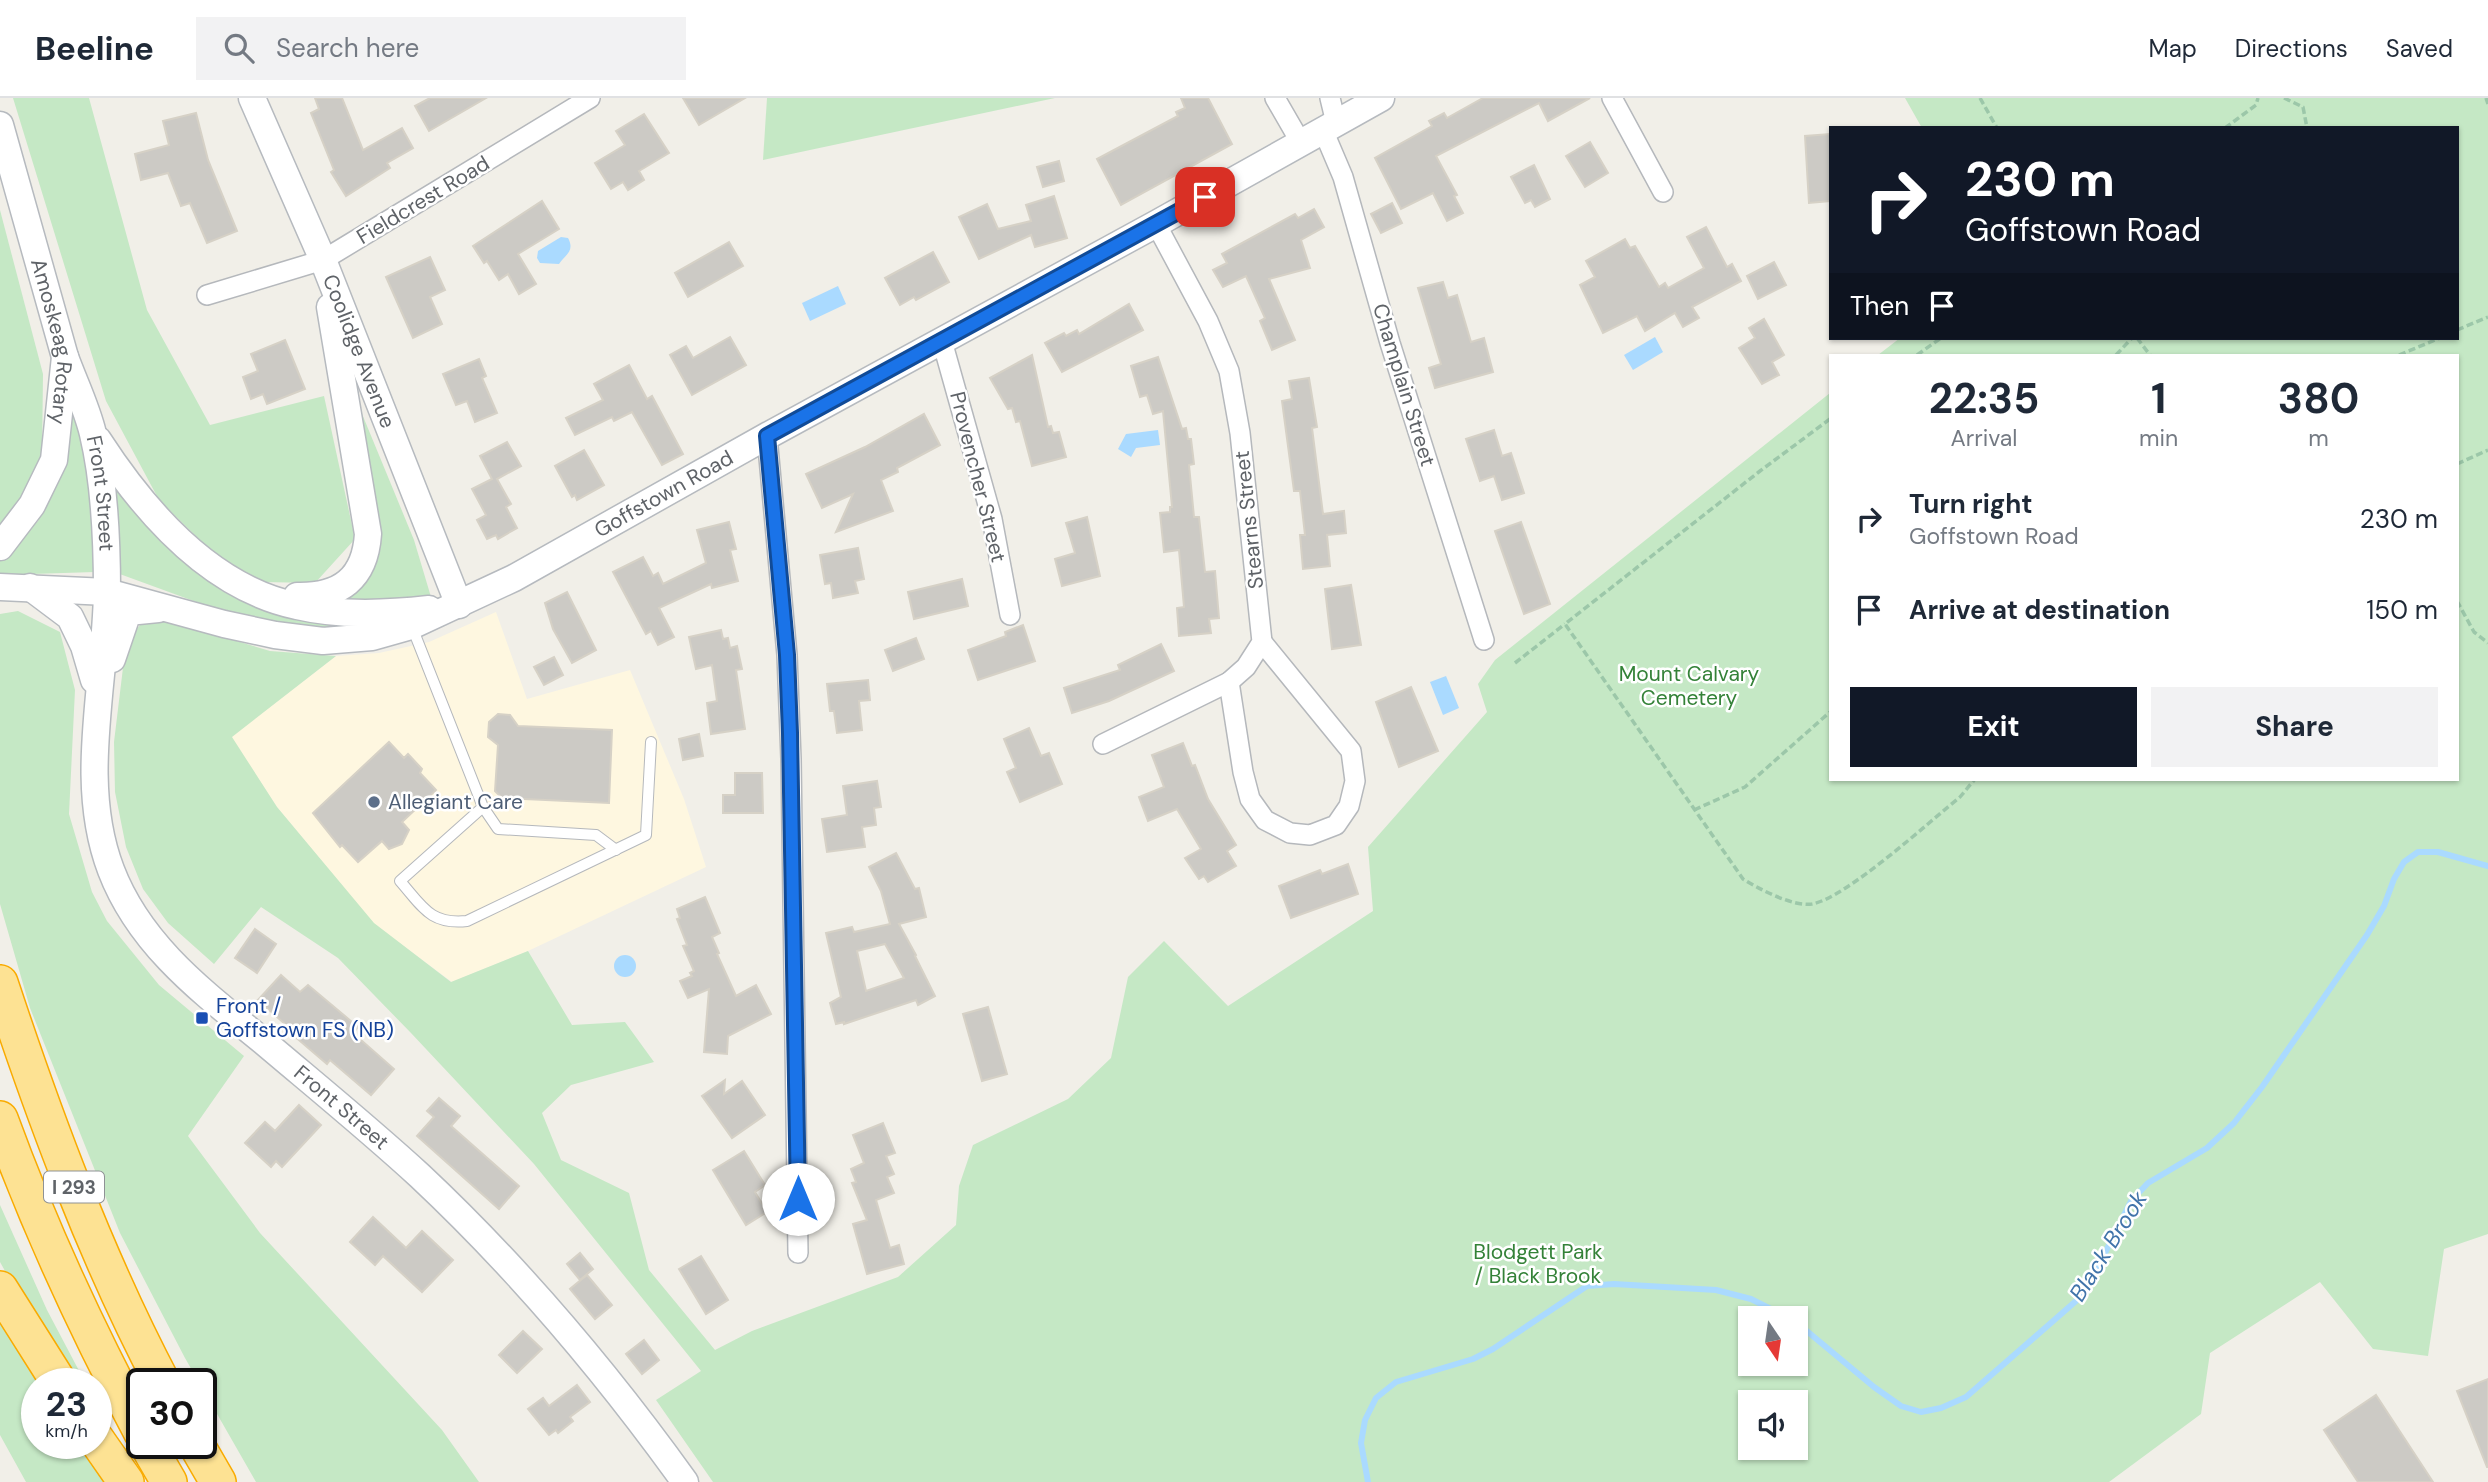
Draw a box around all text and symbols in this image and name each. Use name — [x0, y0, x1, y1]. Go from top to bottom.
search box — [196, 17, 686, 80]
text: Beeline — [35, 27, 154, 70]
icon: search — [220, 29, 258, 67]
text: Search here — [276, 31, 419, 65]
text: Map — [2149, 33, 2197, 64]
text: Directions — [2235, 33, 2348, 64]
text: Saved — [2386, 33, 2453, 64]
text: 230 m — [1965, 147, 2115, 211]
street label: Fieldcrest Road — [351, 149, 495, 251]
icon: right — [1850, 154, 1941, 245]
pin — [1175, 167, 1235, 227]
icon: arrive — [1186, 178, 1224, 216]
text: Goffstown Road — [1965, 209, 2201, 251]
street label: Amoskeag Rotary — [24, 255, 79, 426]
street label: Coolidge Avenue — [316, 270, 402, 432]
icon: arrive — [1923, 287, 1961, 325]
text: Then — [1850, 289, 1909, 323]
street label: Champlain Street — [1366, 300, 1442, 470]
text: 22:35 — [1929, 371, 2039, 426]
text: 1 — [2151, 371, 2166, 426]
text: 380 — [2278, 371, 2359, 426]
street label: Provencher Street — [943, 389, 1013, 565]
text: Arrival — [1950, 423, 2017, 453]
text: min — [2139, 423, 2178, 453]
text: m — [2308, 423, 2329, 453]
street label: Front Street — [80, 433, 120, 552]
street label: Goffstown Road — [589, 444, 738, 544]
street label: Stearns Street — [1228, 449, 1270, 591]
text: Turn right — [1909, 487, 2033, 521]
icon: right — [1850, 500, 1888, 538]
text: 230 m — [2360, 502, 2438, 536]
text: Goffstown Road — [1909, 521, 2079, 551]
icon: arrive — [1850, 591, 1888, 629]
text: Arrive at destination — [1909, 593, 2170, 627]
text: 150 m — [2366, 593, 2438, 627]
park label: Mount Calvary Cemetery — [1619, 660, 1760, 712]
button: Exit — [1850, 687, 2137, 767]
button: Share — [2151, 687, 2438, 767]
place label: Allegiant Care — [388, 788, 523, 816]
marker: Allegiant Care — [366, 794, 382, 810]
place label: Front / Goffstown FS (NB) — [216, 992, 394, 1044]
marker: Front / Goffstown FS (NB) — [194, 1010, 210, 1026]
street label: Front Street — [288, 1059, 395, 1156]
position arrow — [761, 1162, 835, 1236]
road number: I 293 — [44, 1172, 104, 1203]
water label: Black Brook — [2062, 1185, 2154, 1307]
park label: Blodgett Park / Black Brook — [1473, 1238, 1603, 1290]
north arrow — [1738, 1306, 1808, 1376]
map controls — [1738, 1306, 1808, 1460]
speed limit sign: 30 — [126, 1368, 217, 1459]
text: 23 — [46, 1381, 87, 1427]
button: sound — [1738, 1390, 1808, 1460]
text: km/h — [45, 1419, 88, 1443]

